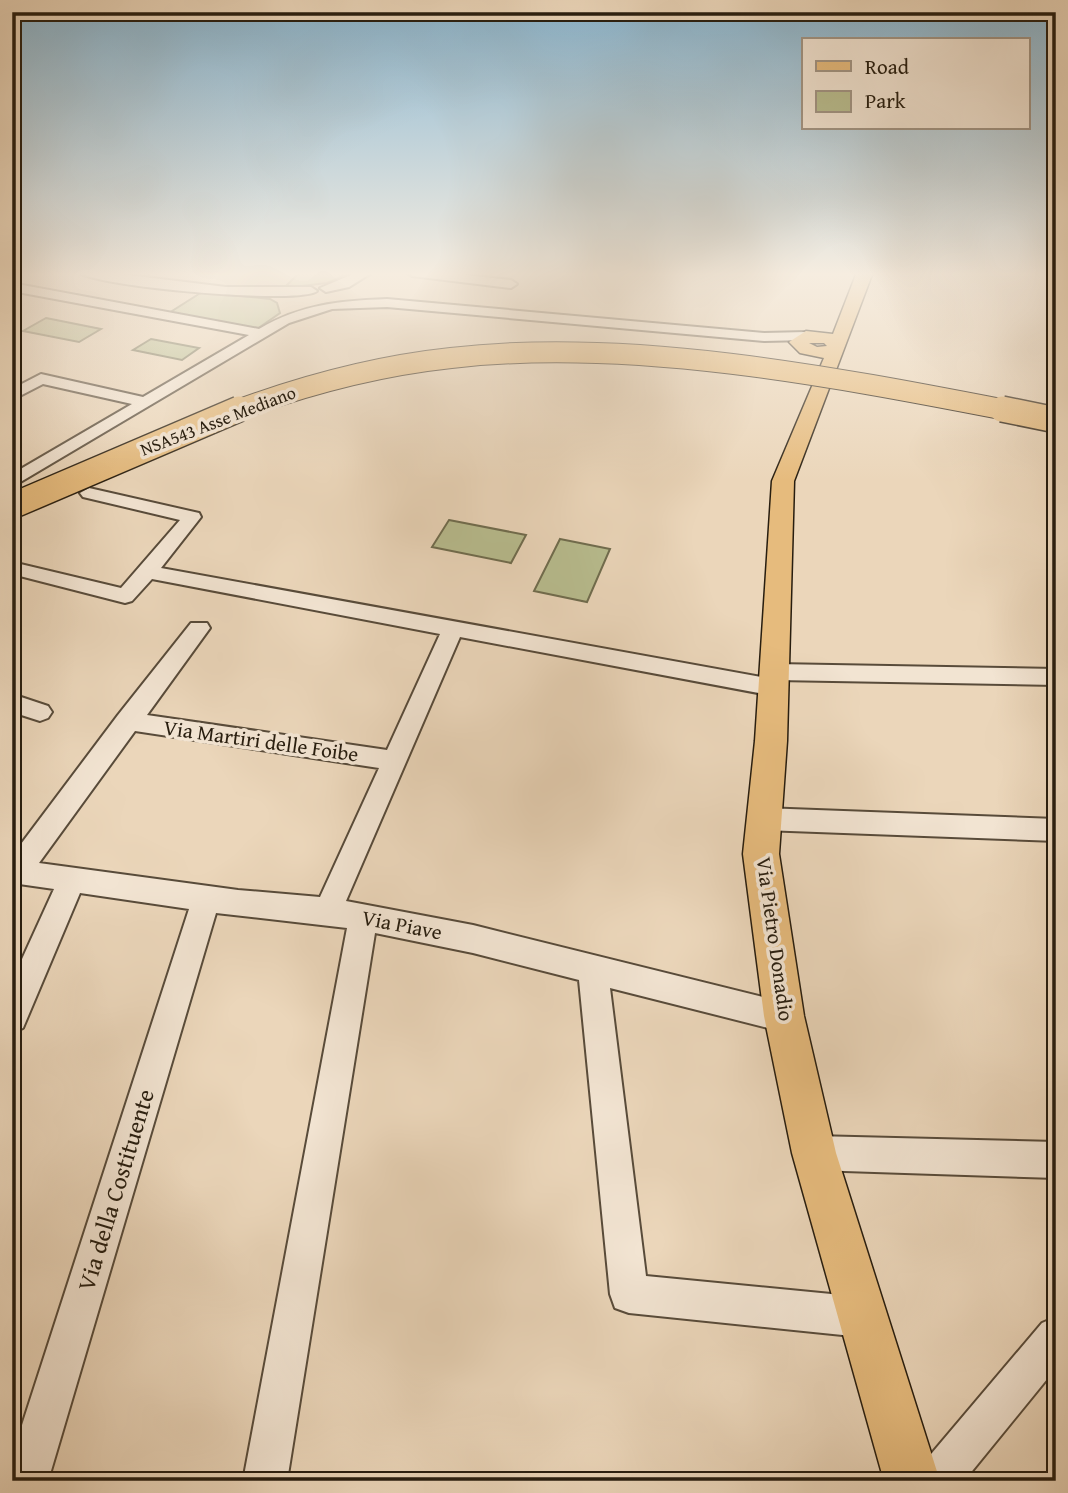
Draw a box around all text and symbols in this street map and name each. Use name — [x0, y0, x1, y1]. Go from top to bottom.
legend — [802, 38, 1030, 130]
text: Road — [865, 51, 910, 82]
text: Park — [865, 85, 906, 116]
street label: NSA543 Asse Mediano — [136, 378, 300, 463]
street label: Via Martiri delle Foibe — [162, 711, 361, 770]
street label: Via Pietro Donadio — [749, 855, 802, 1023]
street label: Via Piave — [359, 902, 445, 947]
street label: Via della Costituente — [68, 1085, 163, 1295]

